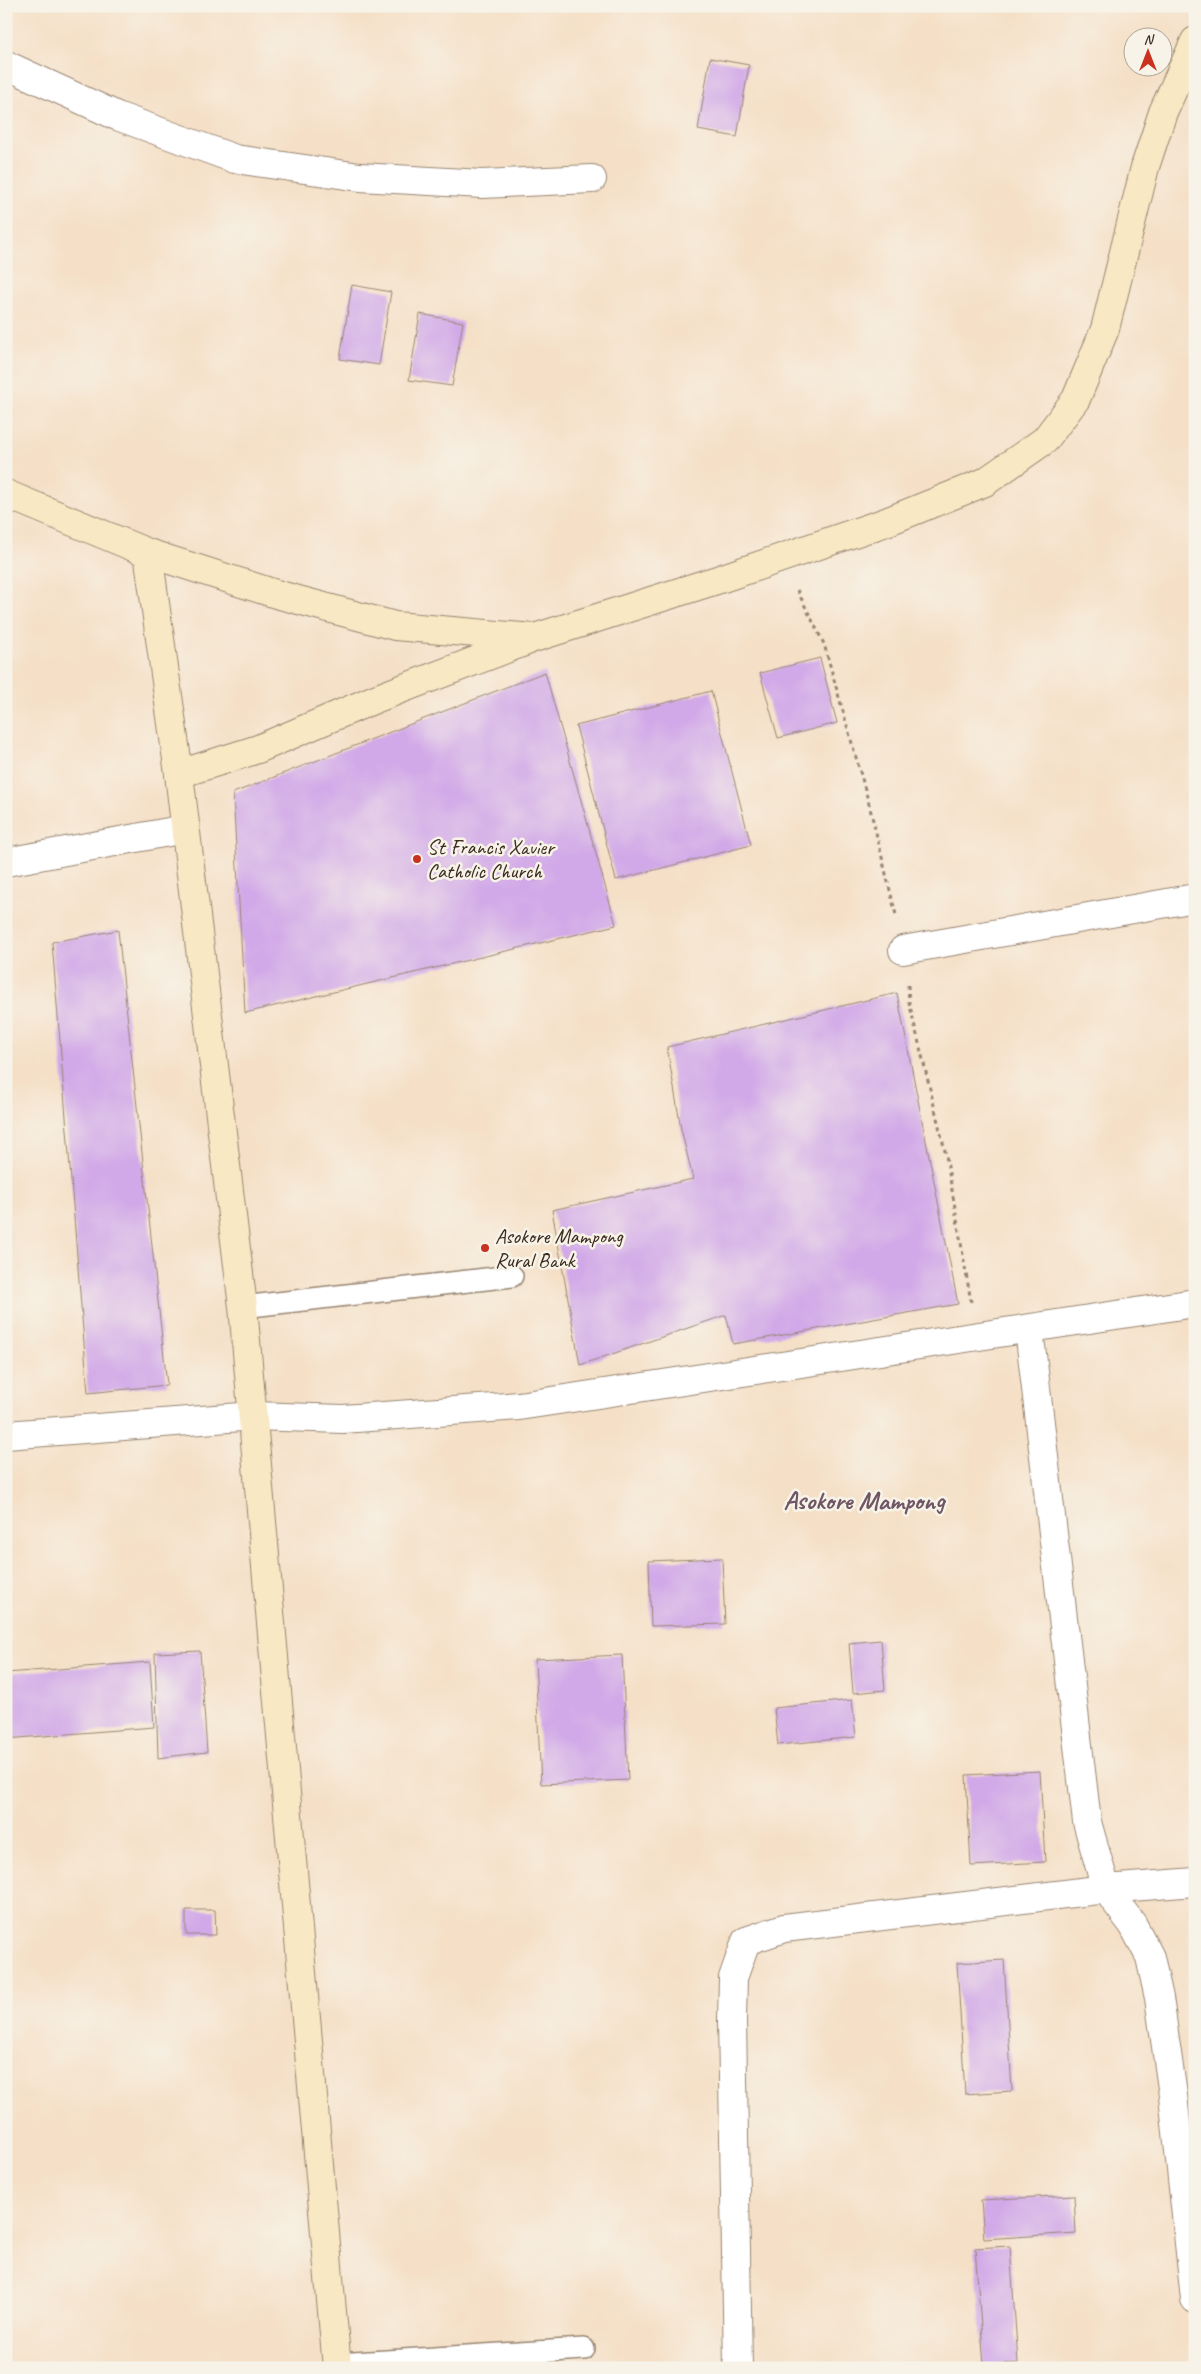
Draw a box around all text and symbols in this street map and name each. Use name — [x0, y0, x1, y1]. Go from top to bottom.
north arrow — [1124, 28, 1174, 78]
text: N — [1144, 31, 1155, 48]
place label: St Francis Xavier Catholic Church — [427, 834, 556, 884]
marker: St Francis Xavier Catholic Church — [411, 853, 423, 865]
place label: Asokore Mampong Rural Bank — [495, 1223, 624, 1273]
marker: Asokore Mampong Rural Bank — [479, 1242, 491, 1254]
district label: Asokore Mampong — [784, 1484, 947, 1517]

